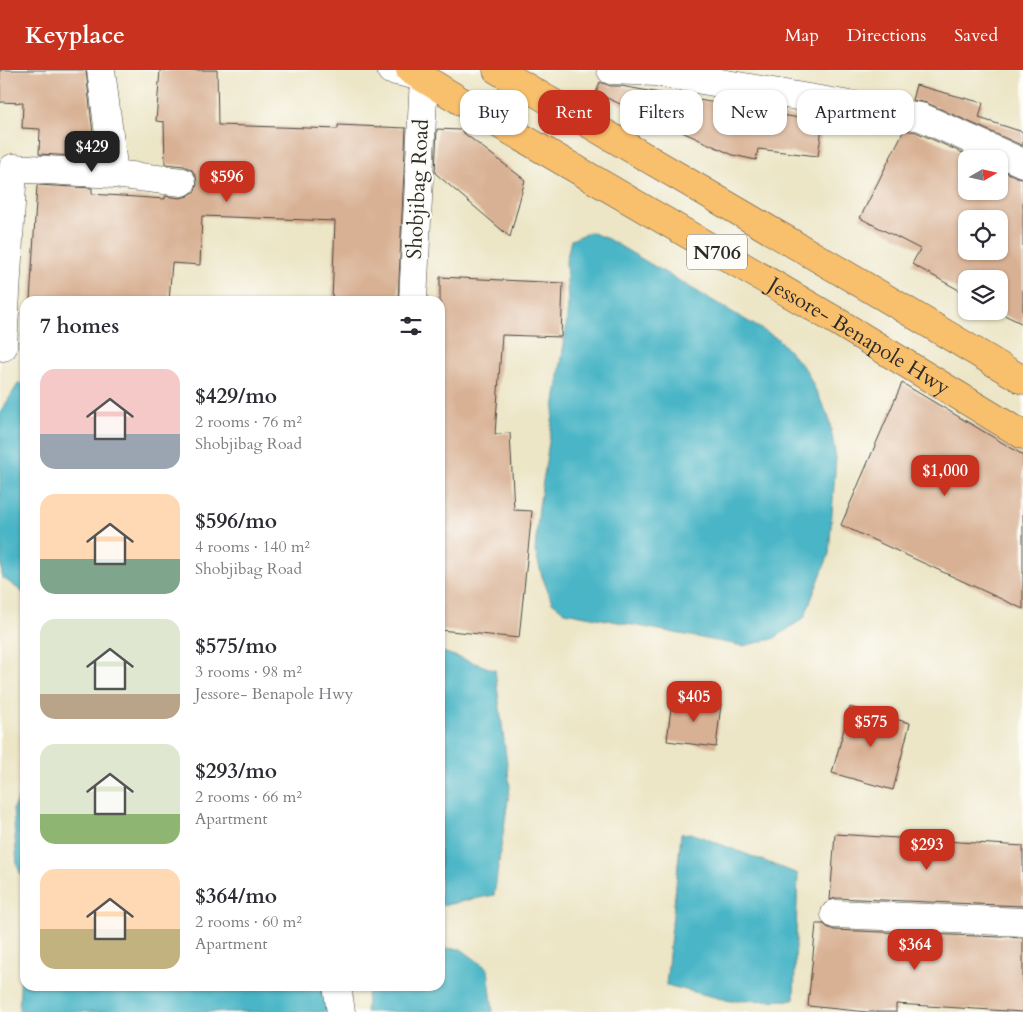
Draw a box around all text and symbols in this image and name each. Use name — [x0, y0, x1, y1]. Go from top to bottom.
text: Keyplace — [25, 19, 125, 52]
text: Map — [785, 23, 819, 48]
text: Directions — [847, 23, 926, 48]
text: Saved — [954, 23, 998, 48]
chip: Buy — [460, 90, 528, 135]
chip: Rent — [538, 90, 610, 135]
chip: Filters — [620, 90, 703, 135]
chip: New — [713, 90, 787, 135]
chip: Apartment — [797, 90, 914, 135]
street label: Shobjibag Road — [400, 118, 436, 260]
pin: $429 — [62, 131, 122, 173]
text: $429 — [76, 136, 108, 158]
north arrow — [958, 150, 1008, 200]
map controls — [958, 150, 1008, 320]
pin: $596 — [197, 160, 257, 203]
text: $596 — [211, 166, 243, 188]
button: locate — [958, 210, 1008, 260]
road number: N706 — [687, 234, 747, 270]
street label: Jessore- Benapole Hwy — [760, 268, 956, 402]
button: layers — [958, 270, 1008, 320]
text: 7 homes — [40, 312, 119, 341]
icon: filters — [397, 312, 425, 340]
text: $429/mo — [195, 382, 277, 411]
icon: home — [80, 389, 140, 449]
text: 2 rooms · 76 m² — [195, 411, 302, 433]
text: Shobjibag Road — [195, 433, 302, 455]
pin: $1,000 — [904, 454, 986, 497]
text: $1,000 — [922, 460, 968, 482]
text: $596/mo — [195, 507, 277, 536]
icon: home — [80, 514, 140, 574]
text: 4 rooms · 140 m² — [195, 536, 310, 558]
text: Shobjibag Road — [195, 558, 302, 580]
text: $575/mo — [195, 632, 277, 661]
icon: home — [80, 639, 140, 699]
text: 3 rooms · 98 m² — [195, 661, 302, 683]
pin: $405 — [664, 680, 724, 723]
text: Jessore- Benapole Hwy — [195, 683, 353, 705]
text: $405 — [678, 686, 710, 708]
pin: $575 — [841, 706, 901, 748]
text: $575 — [855, 711, 887, 733]
text: $293/mo — [195, 757, 277, 786]
icon: home — [80, 764, 140, 824]
text: 2 rooms · 66 m² — [195, 786, 302, 808]
text: Apartment — [195, 808, 268, 830]
pin: $293 — [897, 828, 957, 871]
text: $293 — [911, 834, 943, 856]
text: $364/mo — [195, 882, 277, 911]
icon: home — [80, 889, 140, 949]
text: 2 rooms · 60 m² — [195, 911, 302, 933]
pin: $364 — [885, 928, 945, 971]
text: Apartment — [195, 933, 268, 955]
text: $364 — [899, 934, 931, 956]

